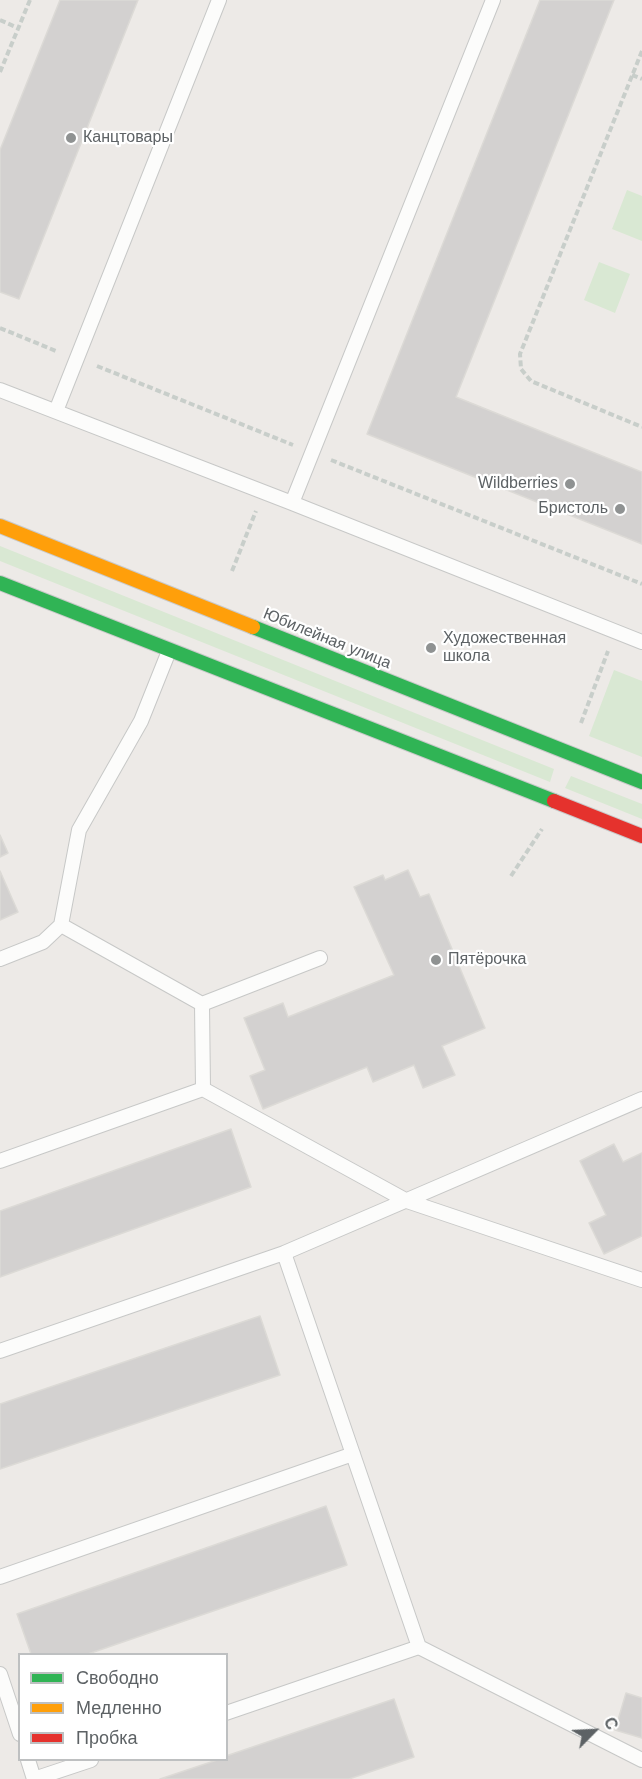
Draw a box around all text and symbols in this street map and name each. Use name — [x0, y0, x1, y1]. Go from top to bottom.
place label: Канцтовары — [83, 128, 173, 148]
marker: Канцтовары — [64, 131, 78, 145]
place label: Wildberries — [478, 474, 558, 494]
marker: Wildberries — [563, 477, 577, 491]
place label: Бристоль — [538, 499, 608, 519]
marker: Бристоль — [613, 502, 627, 516]
street label: Юбилейная улица — [260, 605, 394, 673]
place label: Художественная школа — [443, 629, 566, 667]
marker: Художественная школа — [424, 641, 438, 655]
place label: Пятёрочка — [448, 950, 526, 970]
marker: Пятёрочка — [429, 953, 443, 967]
legend — [18, 1653, 228, 1761]
text: Свободно — [76, 1668, 159, 1688]
text: Медленно — [76, 1698, 162, 1718]
north arrow — [564, 1701, 624, 1761]
text: С — [601, 1715, 621, 1732]
text: Пробка — [76, 1728, 138, 1748]

